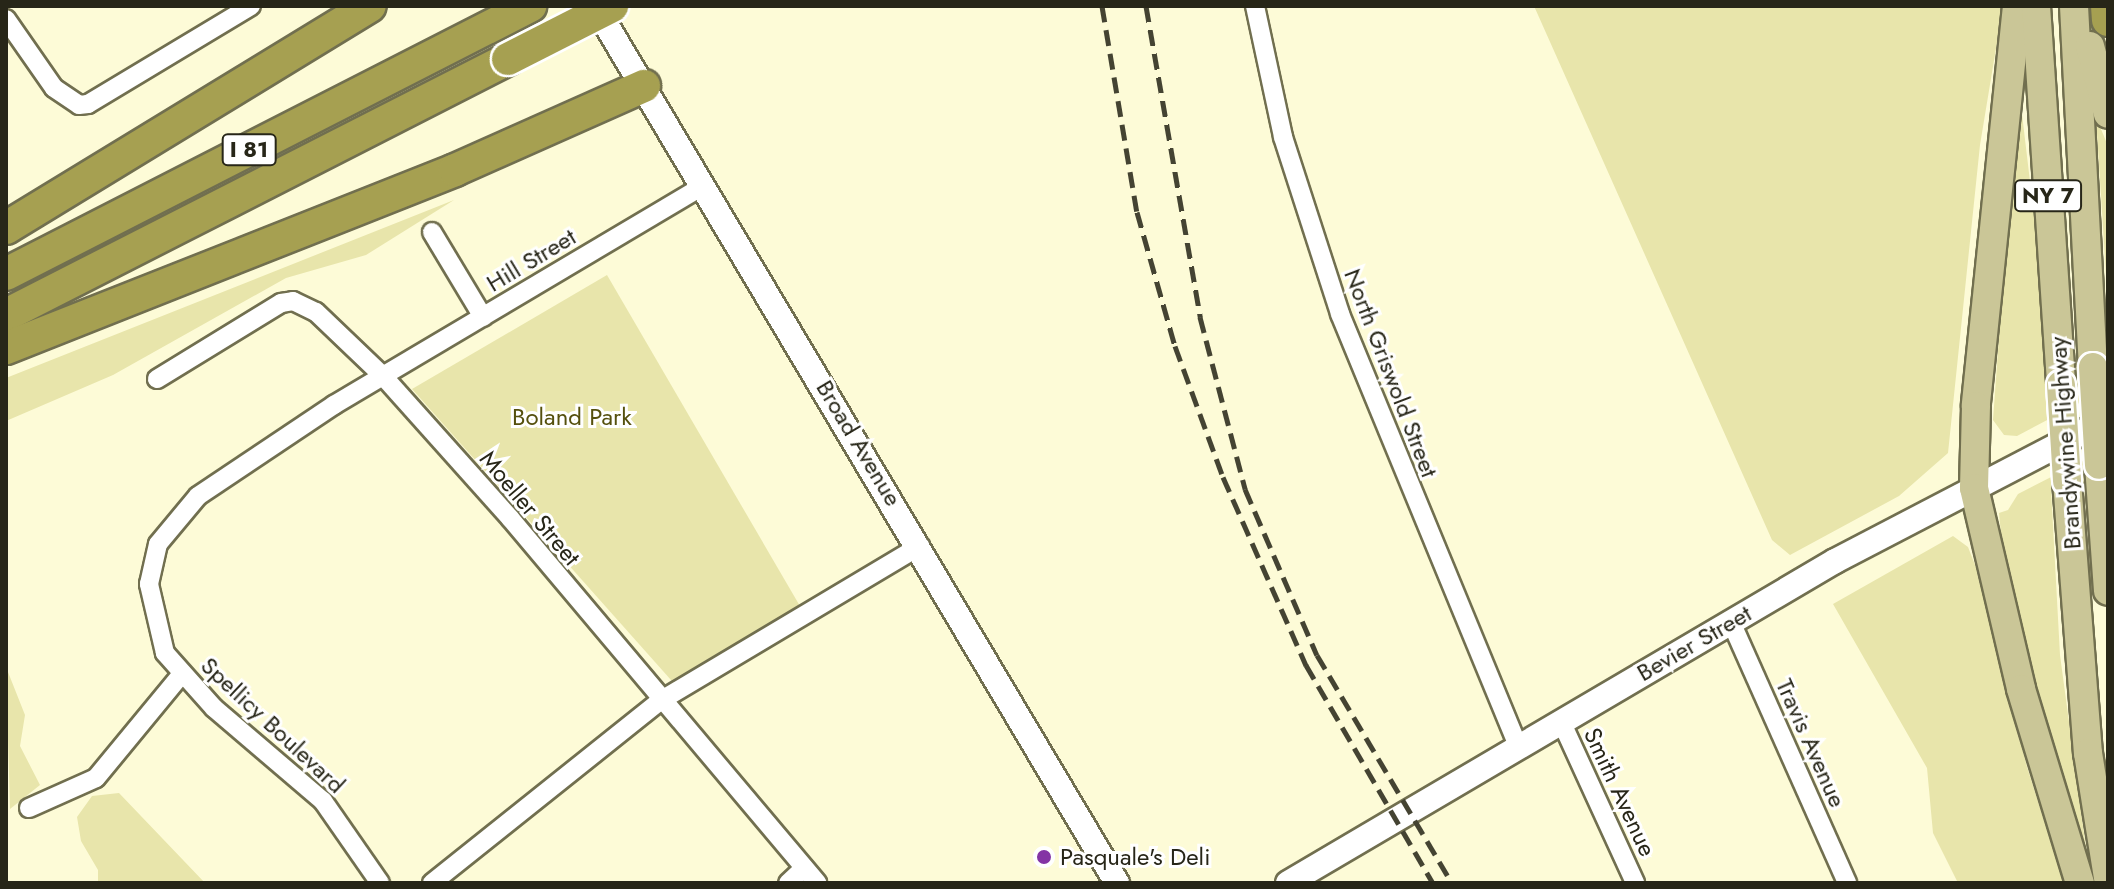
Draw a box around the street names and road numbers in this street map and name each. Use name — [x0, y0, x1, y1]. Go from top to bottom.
road number: I 81 — [221, 132, 277, 168]
road number: NY 7 — [2014, 178, 2082, 214]
street label: Hill Street — [481, 222, 581, 298]
street label: North Griswold Street — [1338, 265, 1444, 481]
street label: Brandywine Highway — [2043, 336, 2087, 550]
street label: Broad Avenue — [810, 375, 908, 511]
street label: Moeller Street — [474, 445, 586, 571]
street label: Bevier Street — [1632, 599, 1756, 687]
street label: Spellicy Boulevard — [195, 651, 351, 799]
street label: Travis Avenue — [1770, 674, 1852, 812]
street label: Smith Avenue — [1578, 723, 1662, 861]

